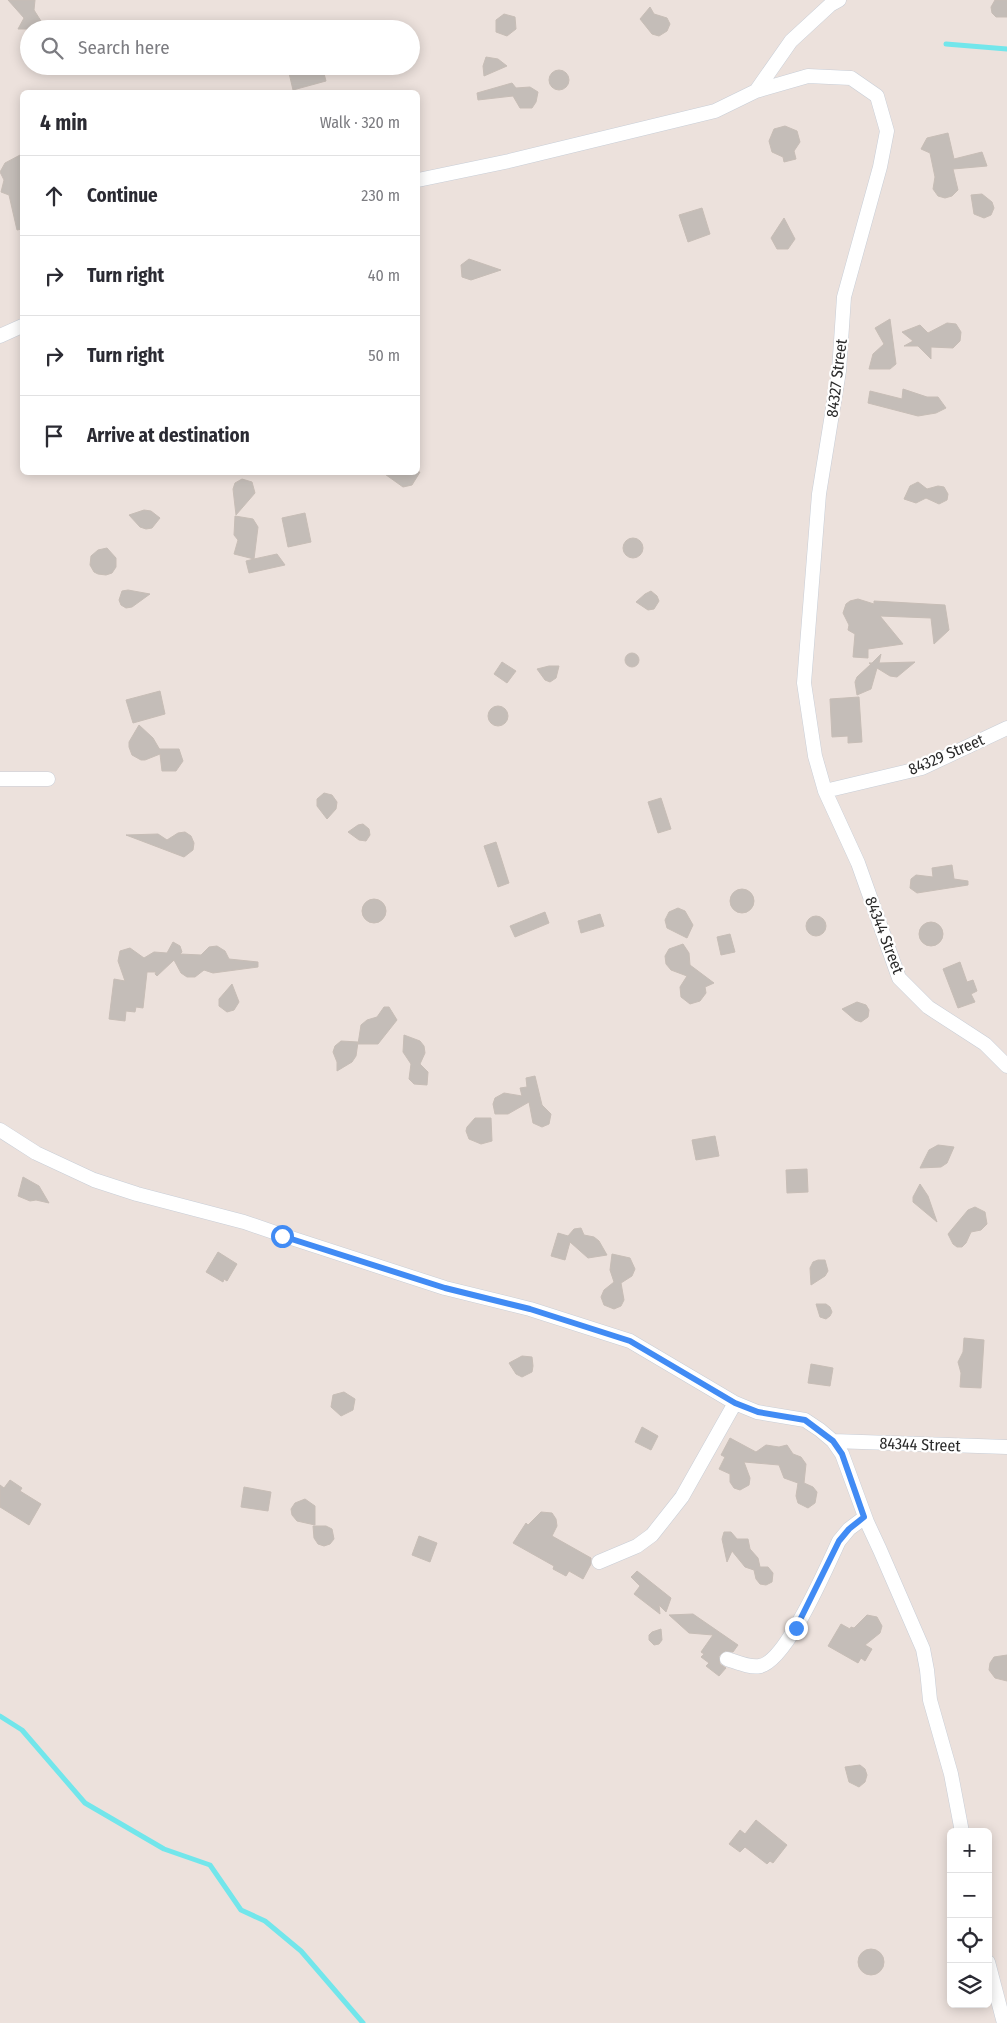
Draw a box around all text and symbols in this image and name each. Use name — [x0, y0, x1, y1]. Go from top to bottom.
search box — [20, 20, 420, 75]
icon: search — [38, 34, 66, 62]
text: Search here — [78, 36, 170, 59]
text: 4 min — [40, 110, 88, 136]
text: Walk · 320 m — [320, 113, 400, 132]
icon: ahead — [40, 182, 68, 210]
text: Continue — [87, 184, 158, 207]
text: 230 m — [361, 186, 400, 205]
icon: right — [40, 262, 68, 290]
text: Turn right — [87, 264, 164, 287]
text: 40 m — [368, 266, 400, 285]
street label: 84327 Street — [822, 337, 851, 418]
icon: right — [40, 342, 68, 370]
text: Turn right — [87, 344, 164, 367]
text: 50 m — [368, 346, 400, 365]
icon: arrive — [40, 422, 68, 450]
text: Arrive at destination — [87, 424, 250, 447]
street label: 84329 Street — [905, 730, 988, 779]
street label: 84344 Street — [861, 894, 908, 977]
route start — [271, 1225, 294, 1248]
street label: 84344 Street — [879, 1434, 962, 1455]
route end — [785, 1617, 808, 1640]
map controls — [947, 1828, 992, 2008]
button: + — [947, 1828, 992, 1873]
button: − — [947, 1873, 992, 1918]
button: locate — [947, 1918, 992, 1963]
button: layers — [947, 1963, 992, 2008]

